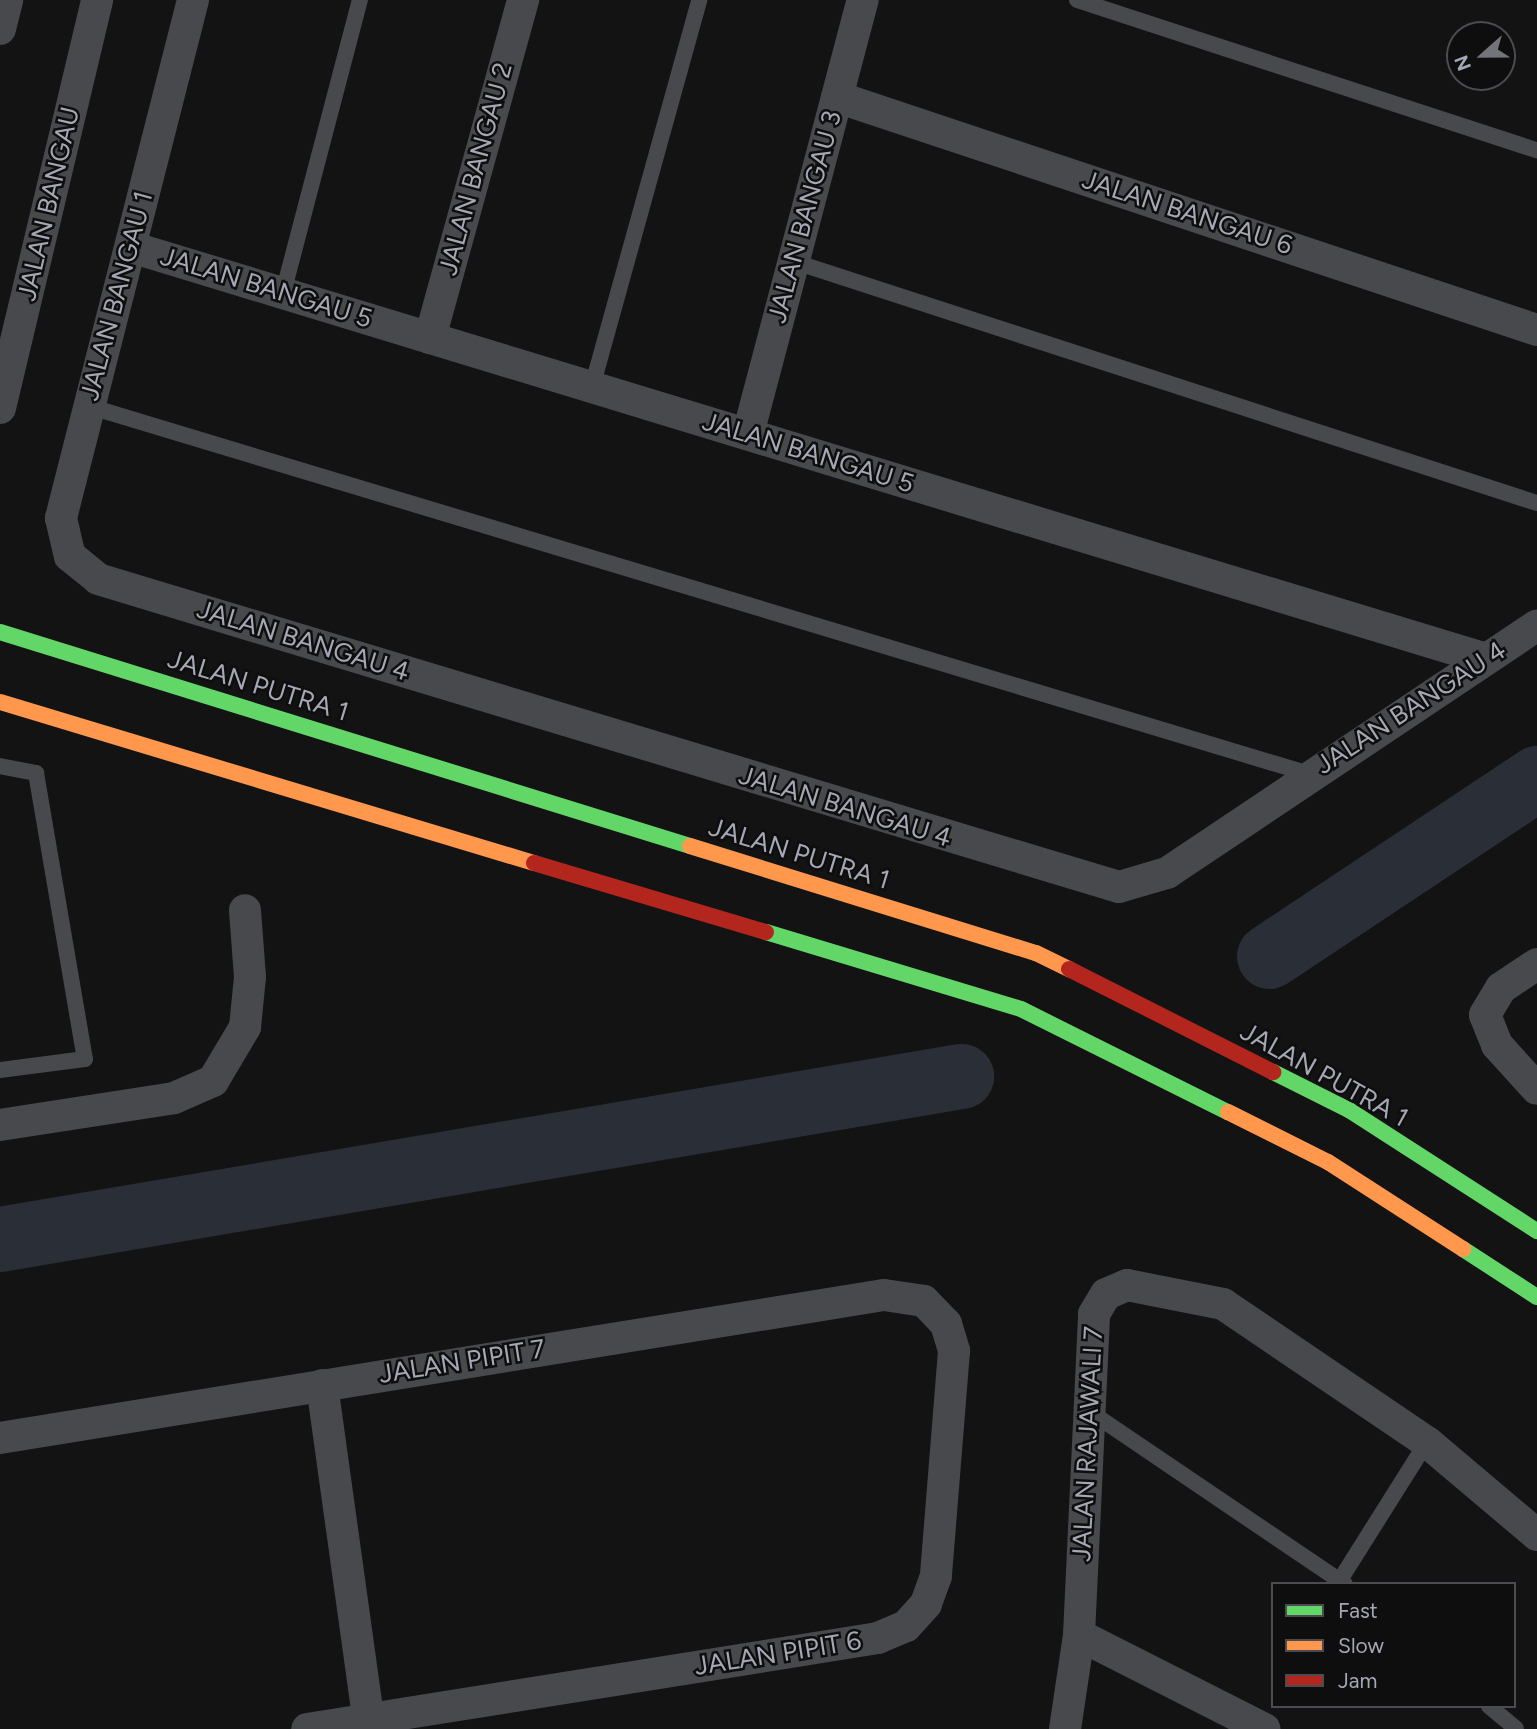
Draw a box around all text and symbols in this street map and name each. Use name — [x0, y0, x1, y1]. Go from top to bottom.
north arrow — [1446, 21, 1516, 91]
text: N — [1449, 52, 1476, 74]
street label: JALAN BANGAU 2 — [433, 59, 519, 279]
street label: JALAN BANGAU — [12, 104, 86, 304]
street label: JALAN BANGAU 3 — [762, 107, 848, 327]
street label: JALAN BANGAU 6 — [1078, 164, 1296, 262]
street label: JALAN BANGAU 1 — [74, 188, 160, 404]
street label: JALAN BANGAU 5 — [157, 241, 375, 335]
street label: JALAN BANGAU 5 — [699, 406, 917, 500]
street label: JALAN BANGAU 4 — [193, 594, 413, 688]
street label: JALAN BANGAU 4 — [1310, 635, 1512, 781]
street label: JALAN PUTRA 1 — [164, 644, 352, 728]
street label: JALAN BANGAU 4 — [735, 760, 955, 854]
street label: JALAN PUTRA 1 — [705, 812, 893, 896]
street label: JALAN PUTRA 1 — [1235, 1016, 1413, 1134]
street label: JALAN RAJAWALI 7 — [1066, 1326, 1110, 1562]
street label: JALAN PIPIT 7 — [377, 1333, 547, 1391]
legend — [1271, 1582, 1516, 1708]
text: Fast — [1338, 1598, 1378, 1623]
street label: JALAN PIPIT 6 — [692, 1625, 864, 1683]
text: Slow — [1338, 1633, 1384, 1658]
text: Jam — [1338, 1668, 1377, 1693]

